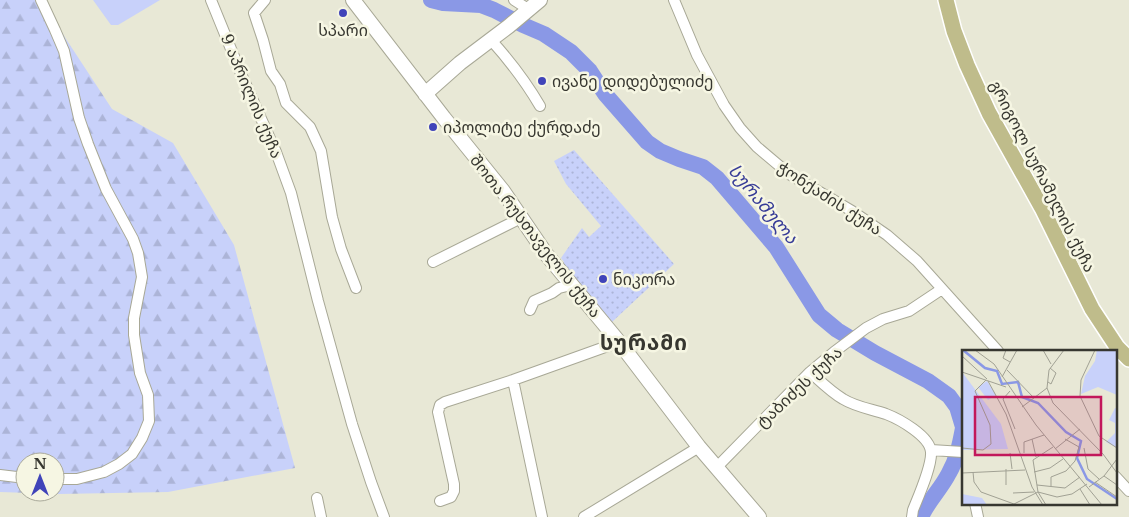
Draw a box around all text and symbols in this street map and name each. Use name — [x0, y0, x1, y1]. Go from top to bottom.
marker: სპარი — [337, 7, 349, 19]
place label: სპარი — [318, 20, 368, 40]
street label: 9 აპრილის ქუჩა — [216, 31, 287, 162]
place label: ივანე დიდებულიძე — [552, 71, 714, 92]
marker: ივანე დიდებულიძე — [536, 75, 548, 87]
street label: გრიგოლ სურამელის ქუჩა — [985, 77, 1100, 276]
place label: იპოლიტე ქურდაძე — [443, 117, 601, 138]
marker: იპოლიტე ქურდაძე — [427, 121, 439, 133]
street label: შოთა რუსთაველის ქუჩა — [465, 150, 606, 322]
street label: ჭონქაძის ქუჩა — [774, 157, 886, 239]
water label: სურამულა — [723, 160, 803, 248]
place label: ნიკორა — [613, 269, 675, 289]
marker: ნიკორა — [597, 273, 609, 285]
district label: სურამი — [600, 330, 688, 356]
street label: ტაბიძეს ქუჩა — [752, 342, 846, 432]
inset map — [962, 350, 1116, 504]
north arrow — [15, 452, 65, 502]
text: N — [33, 455, 47, 473]

